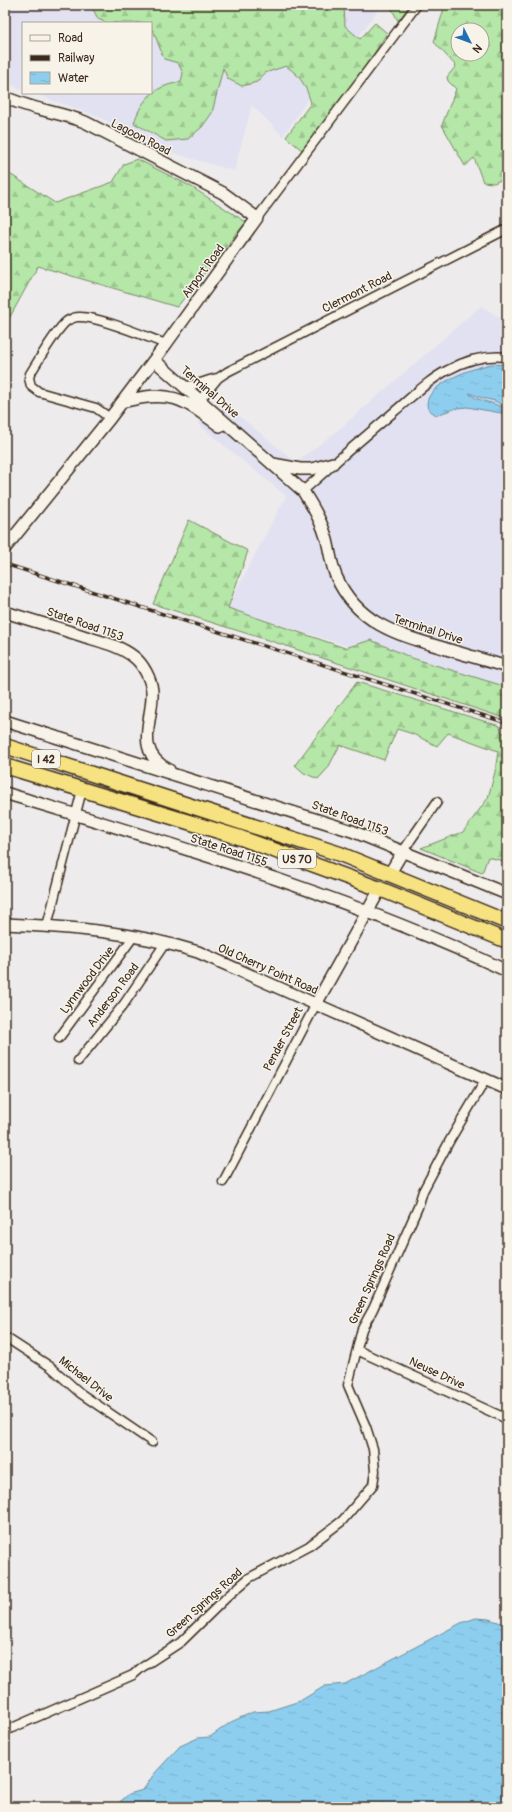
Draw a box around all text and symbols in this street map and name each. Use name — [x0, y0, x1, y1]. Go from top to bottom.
legend — [22, 22, 152, 94]
north arrow — [450, 22, 490, 62]
text: Road — [58, 31, 83, 46]
text: N — [469, 41, 484, 56]
text: Railway — [58, 51, 94, 66]
text: Water — [58, 71, 89, 86]
street label: Lagoon Road — [108, 116, 173, 159]
street label: Airport Road — [179, 241, 228, 301]
street label: Clermont Road — [320, 268, 395, 316]
street label: Terminal Drive — [177, 363, 242, 422]
street label: State Road 1153 — [44, 604, 126, 645]
street label: Terminal Drive — [391, 611, 465, 648]
road number: I 42 — [32, 750, 60, 768]
street label: State Road 1153 — [309, 798, 390, 839]
street label: State Road 1155 — [188, 831, 269, 870]
road number: US 70 — [278, 850, 316, 868]
street label: Old Cherry Point Road — [215, 941, 320, 998]
street label: Lynnwood Drive — [57, 944, 118, 1017]
street label: Anderson Road — [84, 960, 143, 1030]
street label: Pender Street — [260, 1004, 307, 1074]
street label: Green Springs Road — [346, 1231, 399, 1327]
street label: Michael Drive — [55, 1353, 116, 1405]
street label: Neuse Drive — [407, 1354, 467, 1393]
street label: Green Springs Road — [163, 1565, 246, 1642]

